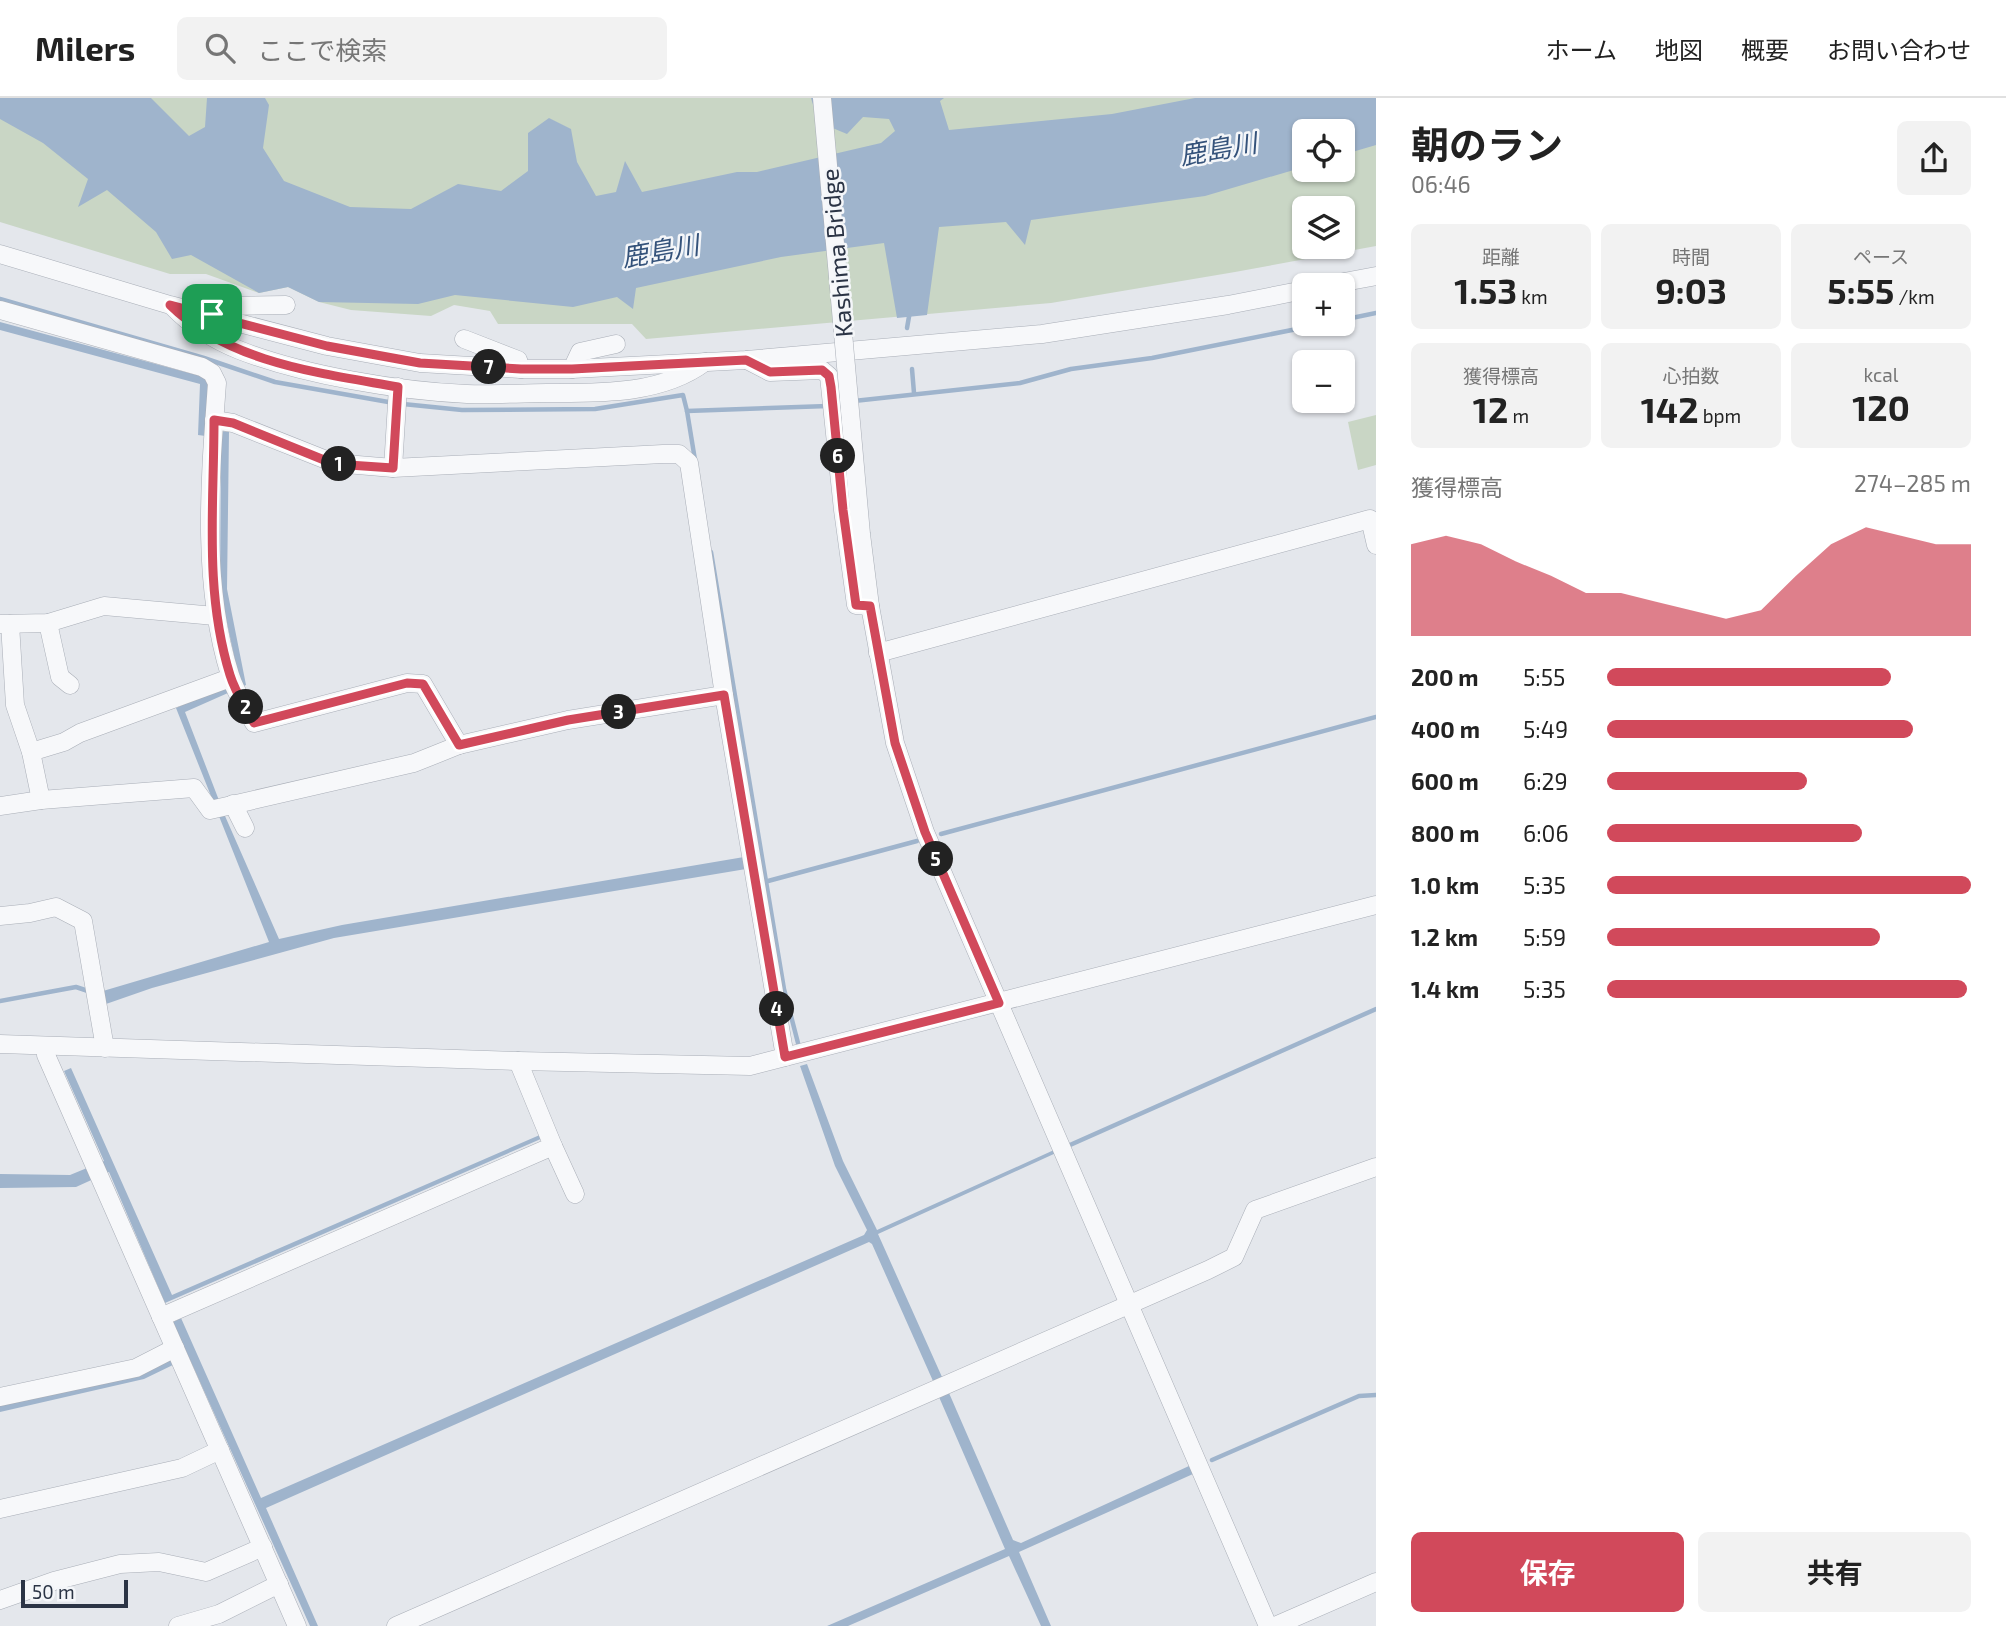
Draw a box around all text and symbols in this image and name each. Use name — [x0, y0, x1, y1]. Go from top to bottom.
search box — [177, 17, 667, 80]
text: Milers — [35, 28, 135, 68]
icon: search — [201, 29, 239, 67]
text: ここで検索 — [257, 34, 387, 65]
text: ホーム — [1546, 35, 1617, 64]
text: 地図 — [1655, 35, 1703, 64]
text: 概要 — [1741, 35, 1789, 64]
text: お問い合わせ — [1827, 35, 1971, 64]
map controls — [1292, 119, 1355, 413]
button: locate — [1292, 119, 1355, 182]
text: 朝のラン — [1411, 121, 1563, 167]
button: share — [1897, 121, 1971, 195]
water label: 鹿島川 — [1177, 125, 1262, 170]
street label: Kashima Bridge — [814, 167, 858, 339]
text: 06:46 — [1411, 170, 1471, 198]
button: layers — [1292, 196, 1355, 259]
water label: 鹿島川 — [619, 227, 704, 272]
text: 距離 — [1482, 245, 1520, 268]
text: 時間 — [1672, 245, 1710, 268]
text: ペース — [1853, 245, 1909, 268]
text: 1.53 — [1454, 269, 1517, 311]
text: 9:03 — [1655, 269, 1727, 311]
text: 5:55 — [1827, 269, 1894, 311]
button: + — [1292, 273, 1355, 336]
pin — [182, 284, 242, 344]
text: km — [1517, 285, 1548, 308]
text: /km — [1894, 285, 1935, 308]
icon: arrive — [193, 295, 231, 333]
pin: 7 — [472, 350, 506, 384]
button: − — [1292, 350, 1355, 413]
text: 7 — [483, 355, 494, 378]
text: kcal — [1864, 363, 1898, 386]
text: 獲得標高 — [1463, 364, 1539, 387]
text: 心拍数 — [1662, 364, 1720, 387]
text: 120 — [1852, 386, 1910, 428]
text: 12 — [1473, 388, 1508, 430]
text: 142 — [1641, 388, 1699, 430]
text: m — [1508, 404, 1529, 427]
text: bpm — [1699, 404, 1741, 427]
pin: 6 — [820, 438, 856, 474]
text: 6 — [832, 444, 843, 467]
pin: 1 — [322, 446, 356, 482]
text: 1 — [334, 452, 343, 475]
text: 274–285 m — [1854, 469, 1971, 497]
text: 獲得標高 — [1411, 473, 1503, 501]
text: 200 m — [1411, 663, 1479, 691]
text: 5:55 — [1523, 663, 1565, 691]
pin: 2 — [229, 690, 264, 724]
pin: 3 — [602, 694, 636, 730]
text: 2 — [240, 695, 251, 718]
text: 3 — [613, 700, 624, 723]
text: 400 m — [1411, 715, 1480, 743]
text: 5:49 — [1523, 715, 1568, 743]
text: 600 m — [1411, 767, 1479, 795]
text: 6:29 — [1523, 767, 1568, 795]
text: 800 m — [1411, 819, 1480, 847]
text: 6:06 — [1523, 819, 1569, 847]
pin: 5 — [918, 842, 954, 876]
text: 5 — [930, 847, 941, 870]
text: 1.0 km — [1411, 871, 1479, 899]
text: 5:35 — [1523, 871, 1566, 899]
text: 1.2 km — [1411, 923, 1478, 951]
text: 5:59 — [1523, 923, 1566, 951]
text: 1.4 km — [1411, 975, 1479, 1003]
text: 5:35 — [1523, 975, 1566, 1003]
pin: 4 — [760, 992, 794, 1026]
text: 4 — [770, 997, 783, 1020]
button: 保存 — [1411, 1532, 1684, 1612]
button: 共有 — [1698, 1532, 1971, 1612]
scale bar — [21, 1577, 128, 1609]
text: 50 m — [32, 1580, 75, 1603]

